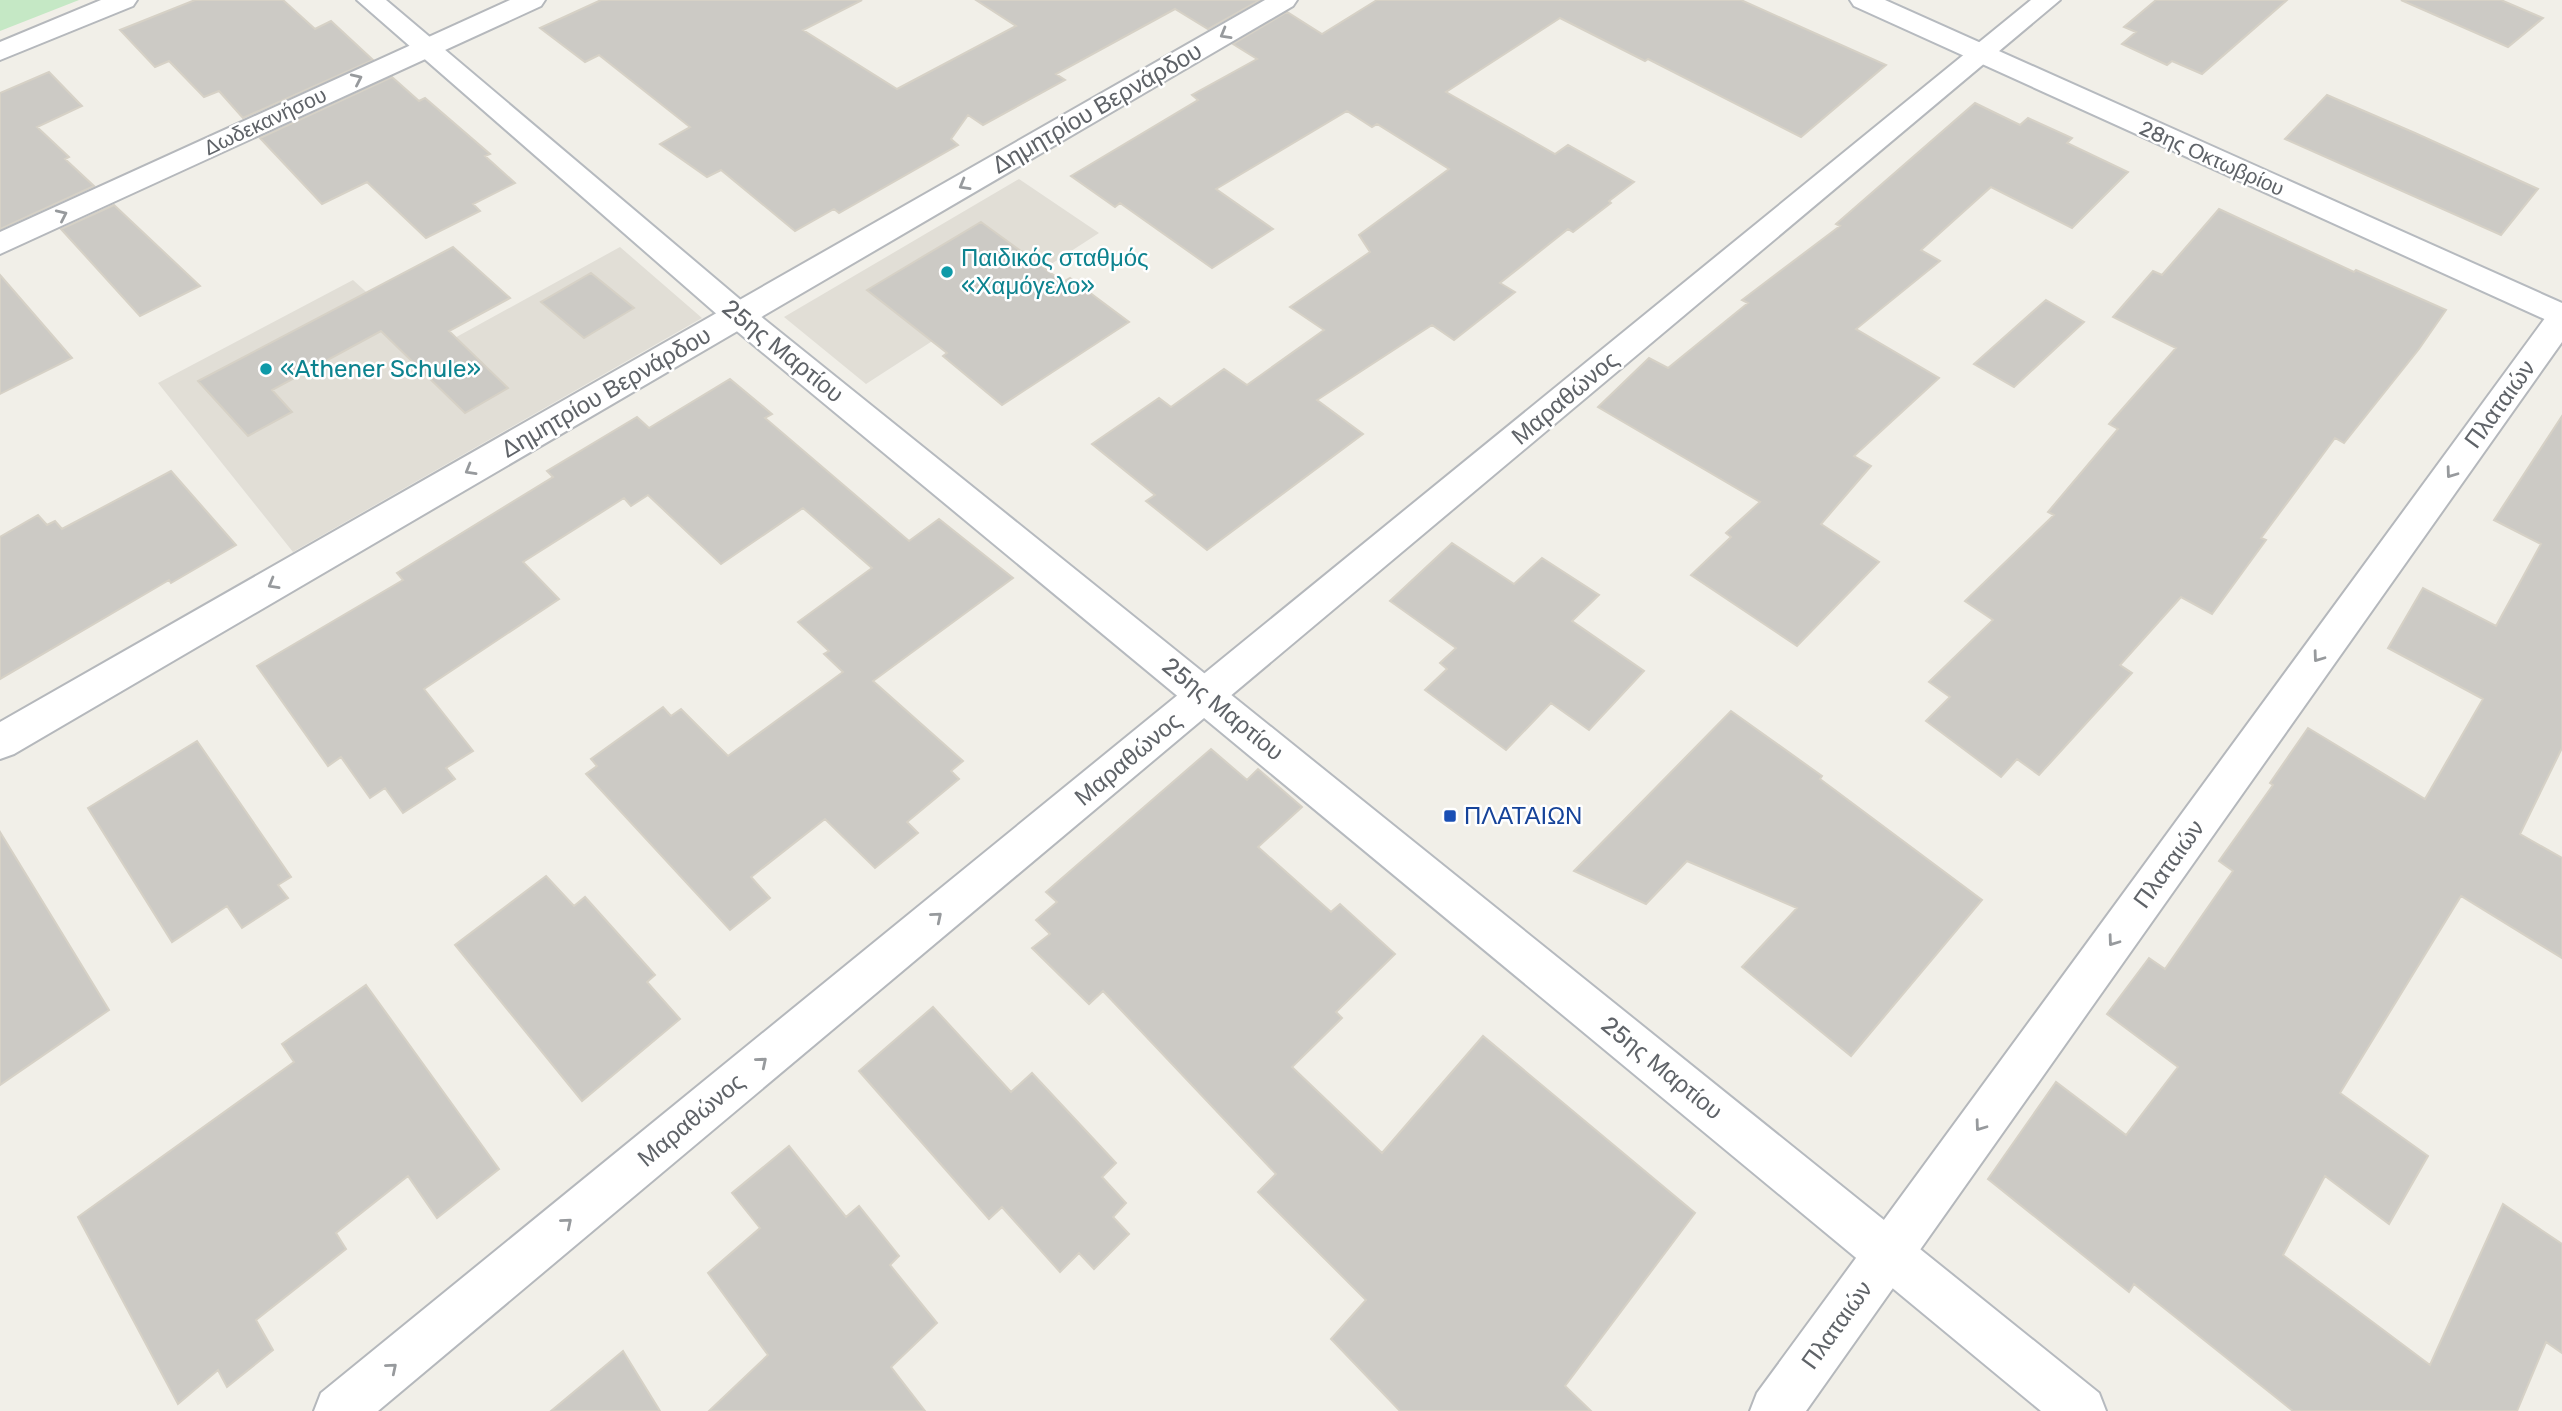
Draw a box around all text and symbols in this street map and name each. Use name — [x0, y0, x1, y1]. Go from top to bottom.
one-way arrow — [1219, 26, 1232, 39]
street label: Δημητρίου Βερνάρδου — [987, 37, 1207, 179]
one-way arrow — [350, 73, 362, 87]
street label: Δωδεκανήσου — [200, 82, 330, 160]
street label: 28ης Οκτωβρίου — [2136, 115, 2288, 201]
one-way arrow — [959, 177, 972, 190]
one-way arrow — [55, 209, 67, 223]
place label: Παιδικός σταθμός «Χαμόγελο» — [961, 244, 1149, 300]
marker: Παιδικός σταθμός «Χαμόγελο» — [939, 264, 955, 280]
street label: 25ης Μαρτίου — [717, 294, 849, 408]
street label: Δημητρίου Βερνάρδου — [496, 321, 716, 463]
street label: Μαραθώνος — [1506, 345, 1624, 451]
place label: «Athener Schule» — [280, 355, 481, 383]
street label: Πλαταιών — [2459, 355, 2541, 453]
marker: «Athener Schule» — [258, 361, 274, 377]
one-way arrow — [465, 462, 477, 475]
one-way arrow — [2446, 465, 2459, 478]
one-way arrow — [268, 576, 280, 589]
one-way arrow — [2313, 649, 2326, 662]
street label: 25ης Μαρτίου — [1157, 652, 1289, 766]
street label: Μαραθώνος — [1069, 706, 1187, 812]
place label: ΠΛΑΤΑΙΩΝ — [1464, 802, 1582, 830]
marker: ΠΛΑΤΑΙΩΝ — [1442, 808, 1458, 824]
street label: Πλαταιών — [2128, 815, 2210, 913]
one-way arrow — [929, 913, 942, 926]
one-way arrow — [2109, 933, 2121, 946]
street label: 25ης Μαρτίου — [1596, 1011, 1728, 1125]
one-way arrow — [753, 1058, 766, 1070]
street label: Μαραθώνος — [632, 1067, 750, 1173]
one-way arrow — [1976, 1118, 1988, 1131]
one-way arrow — [560, 1218, 572, 1231]
street label: Πλαταιών — [1796, 1276, 1878, 1374]
one-way arrow — [384, 1363, 396, 1376]

